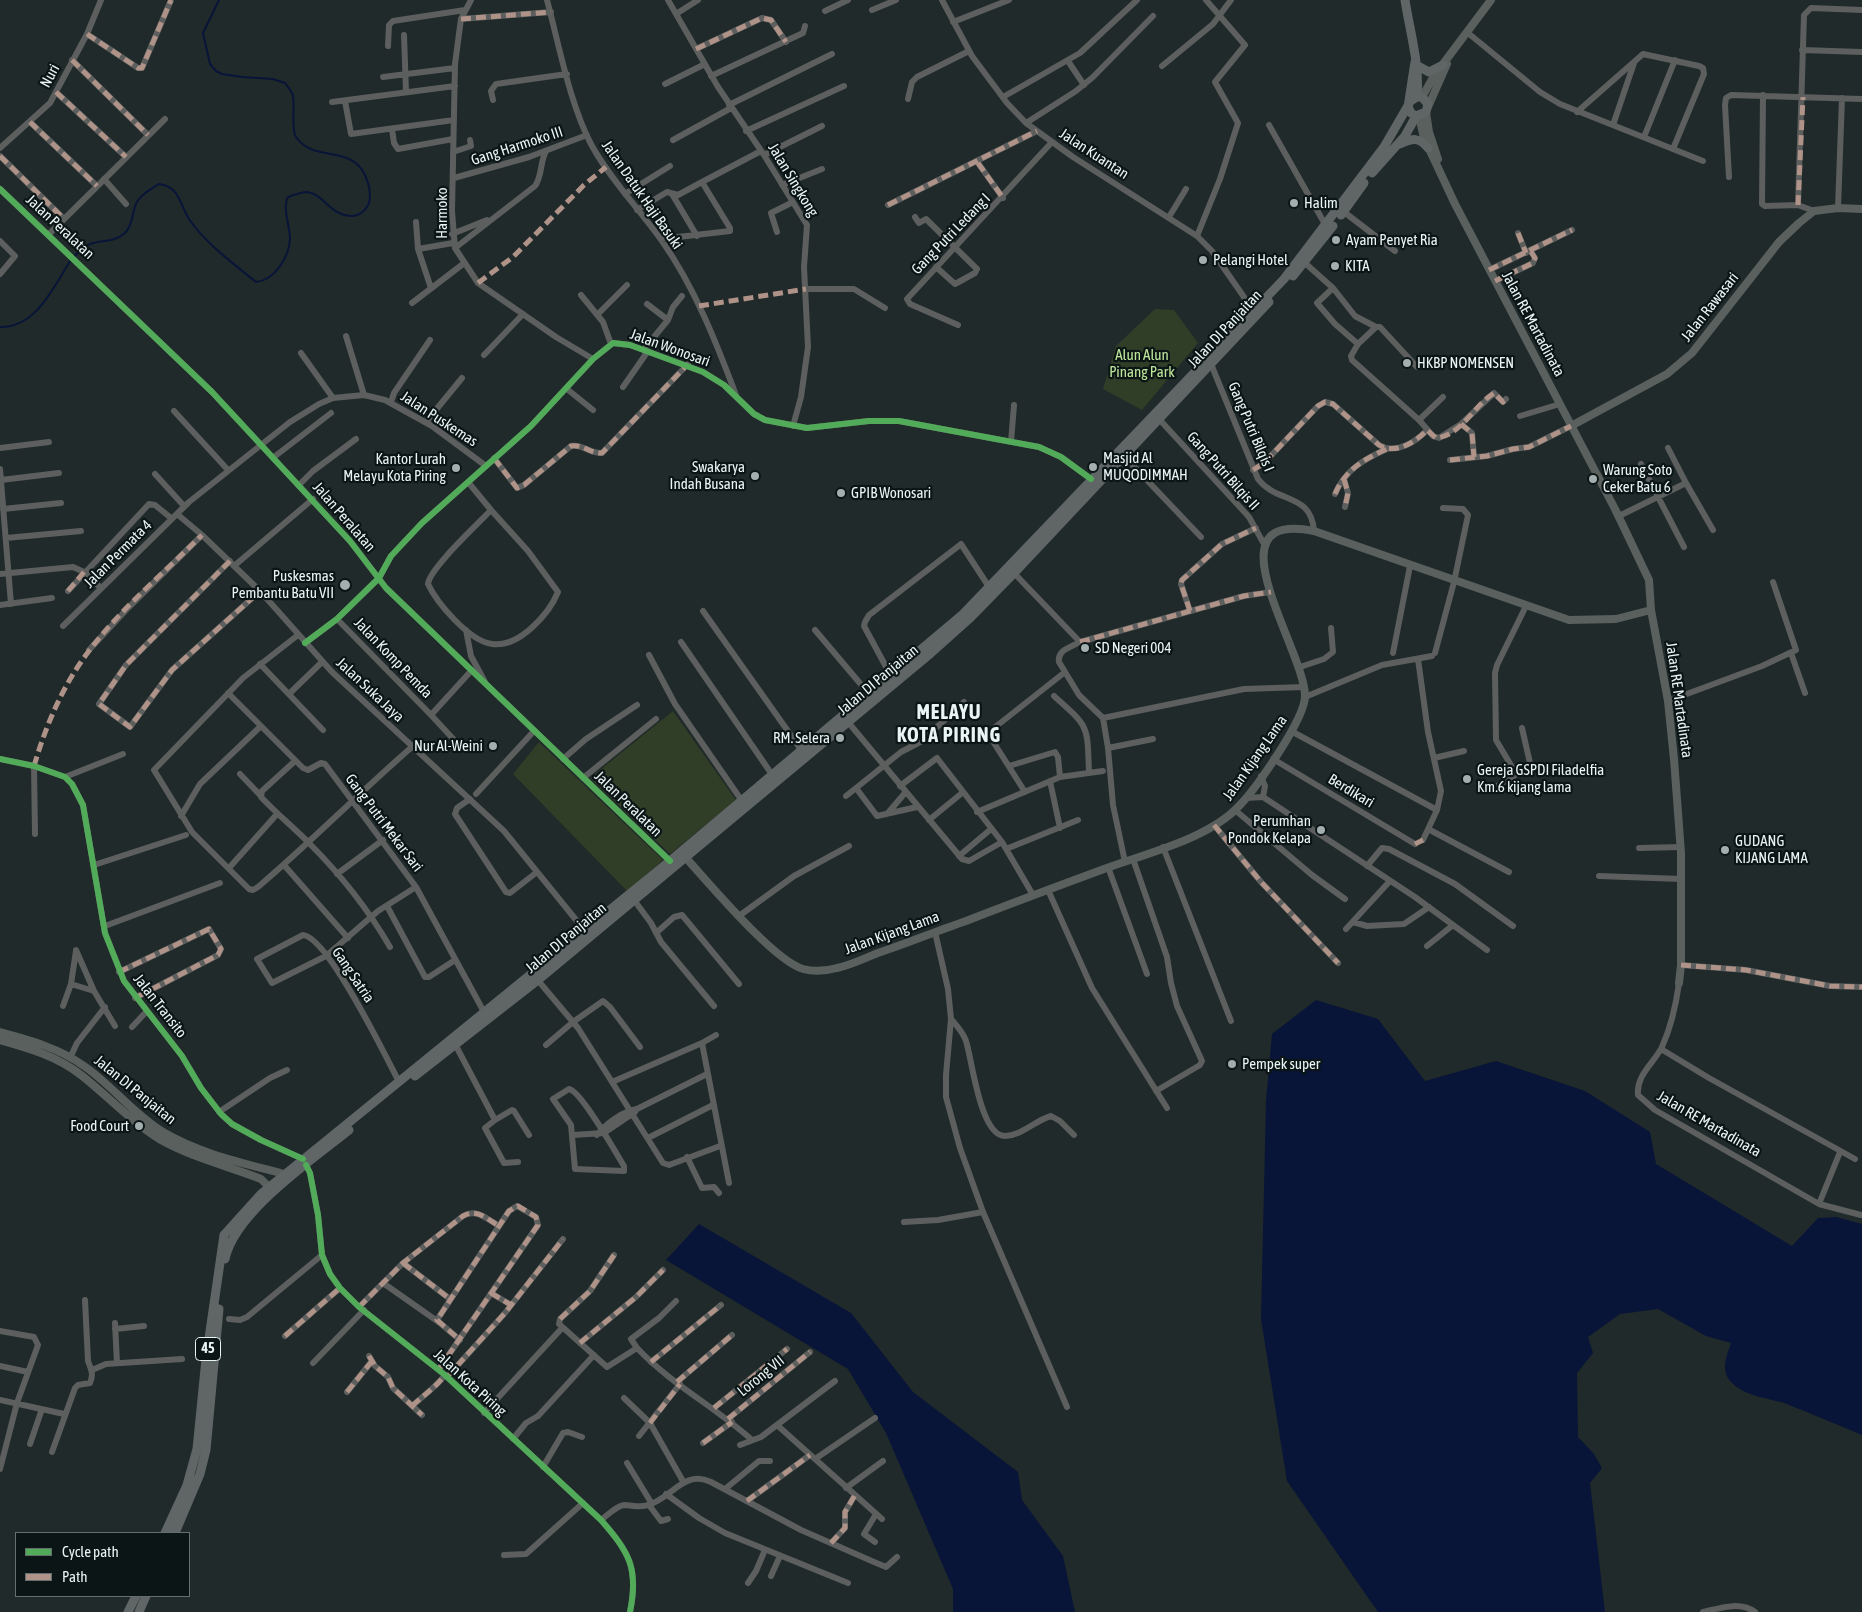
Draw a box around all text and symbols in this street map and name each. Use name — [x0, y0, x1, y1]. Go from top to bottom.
street label: Nuri — [36, 61, 64, 91]
street label: Gang Harmoko III — [469, 123, 565, 169]
street label: Jalan Kuantan — [1056, 125, 1132, 183]
street label: Jalan Datuk Haji Basuki — [598, 137, 686, 253]
street label: Jalan Singkong — [764, 140, 822, 220]
street label: Harmoko — [433, 187, 451, 239]
street label: Gang Putri Ledang I — [908, 190, 994, 278]
street label: Jalan Peralatan — [22, 191, 98, 263]
place label: Halim — [1304, 194, 1338, 212]
marker: Halim — [1288, 197, 1300, 209]
place label: Ayam Penyet Ria — [1346, 231, 1438, 249]
marker: Ayam Penyet Ria — [1330, 234, 1342, 246]
place label: Pelangi Hotel — [1213, 251, 1288, 269]
marker: Pelangi Hotel — [1197, 254, 1209, 266]
place label: KITA — [1345, 257, 1370, 275]
marker: KITA — [1329, 260, 1341, 272]
street label: Jalan RE Martadinata — [1498, 268, 1568, 380]
street label: Jalan Rawasari — [1678, 269, 1742, 345]
street label: Jalan DI Panjaitan — [1184, 286, 1266, 372]
street label: Jalan Wonosari — [627, 325, 713, 371]
park label: Alun Alun Pinang Park — [1109, 346, 1175, 381]
place label: HKBP NOMENSEN — [1417, 354, 1514, 372]
marker: HKBP NOMENSEN — [1401, 357, 1413, 369]
street label: Gang Putri Bilqis I — [1224, 379, 1278, 475]
street label: Jalan Puskemas — [397, 387, 481, 451]
street label: Gang Putri Bilqis II — [1183, 428, 1263, 514]
place label: Masjid Al MUQODIMMAH — [1103, 449, 1188, 484]
place label: Kantor Lurah Melayu Kota Piring — [343, 450, 446, 485]
place label: Swakarya Indah Busana — [670, 458, 745, 493]
marker: Masjid Al MUQODIMMAH — [1087, 461, 1099, 473]
place label: Warung Soto Ceker Batu 6 — [1603, 461, 1672, 496]
marker: Kantor Lurah Melayu Kota Piring — [450, 462, 462, 474]
marker: Swakarya Indah Busana — [749, 470, 761, 482]
marker: Warung Soto Ceker Batu 6 — [1587, 473, 1599, 485]
street label: Jalan Peralatan — [309, 478, 379, 556]
place label: GPIB Wonosari — [851, 484, 931, 502]
marker: GPIB Wonosari — [835, 487, 847, 499]
street label: Jalan Permata 4 — [80, 516, 156, 592]
place label: Puskesmas Pembantu Batu VII — [232, 567, 334, 602]
marker: Puskesmas Pembantu Batu VII — [338, 578, 352, 592]
street label: Jalan Komp Pemda — [350, 614, 436, 702]
place label: SD Negeri 004 — [1095, 639, 1171, 657]
street label: Jalan DI Panjaitan — [834, 641, 922, 719]
street label: Jalan RE Martadinata — [1662, 641, 1696, 759]
marker: SD Negeri 004 — [1079, 642, 1091, 654]
street label: Jalan Suka Jaya — [332, 654, 408, 726]
district label: MELAYU KOTA PIRING — [895, 701, 1003, 748]
street label: Jalan Kijang Lama — [1219, 712, 1291, 804]
place label: RM. Selera — [773, 729, 830, 747]
marker: RM. Selera — [834, 732, 846, 744]
place label: Nur Al-Weini — [414, 737, 483, 755]
marker: Nur Al-Weini — [487, 740, 499, 752]
place label: Gereja GSPDI Filadelfia Km.6 kijang lama — [1477, 761, 1604, 796]
street label: Jalan Peralatan — [591, 767, 665, 841]
street label: Berdikari — [1325, 770, 1377, 812]
street label: Gang Putri Mekar Sari — [341, 771, 427, 875]
marker: Gereja GSPDI Filadelfia Km.6 kijang lama — [1461, 773, 1473, 785]
place label: Perumhan Pondok Kelapa — [1228, 812, 1311, 847]
marker: Perumhan Pondok Kelapa — [1315, 824, 1327, 836]
place label: GUDANG KIJANG LAMA — [1735, 832, 1808, 867]
marker: GUDANG KIJANG LAMA — [1719, 844, 1731, 856]
street label: Jalan DI Panjaitan — [522, 899, 610, 977]
street label: Jalan Kijang Lama — [842, 908, 942, 958]
street label: Gang Satria — [328, 944, 378, 1006]
street label: Jalan Transito — [129, 970, 191, 1042]
street label: Jalan DI Panjaitan — [90, 1052, 180, 1128]
place label: Pempek super — [1242, 1055, 1320, 1073]
marker: Pempek super — [1226, 1058, 1238, 1070]
street label: Jalan RE Martadinata — [1654, 1087, 1764, 1161]
place label: Food Court — [70, 1117, 129, 1135]
marker: Food Court — [133, 1120, 145, 1132]
road number: 45 — [196, 1338, 220, 1360]
street label: Jalan Kota Piring — [430, 1346, 510, 1420]
street label: Lorong VII — [734, 1352, 788, 1400]
legend — [15, 1532, 190, 1597]
text: Cycle path — [62, 1543, 119, 1560]
text: Path — [62, 1568, 88, 1585]

